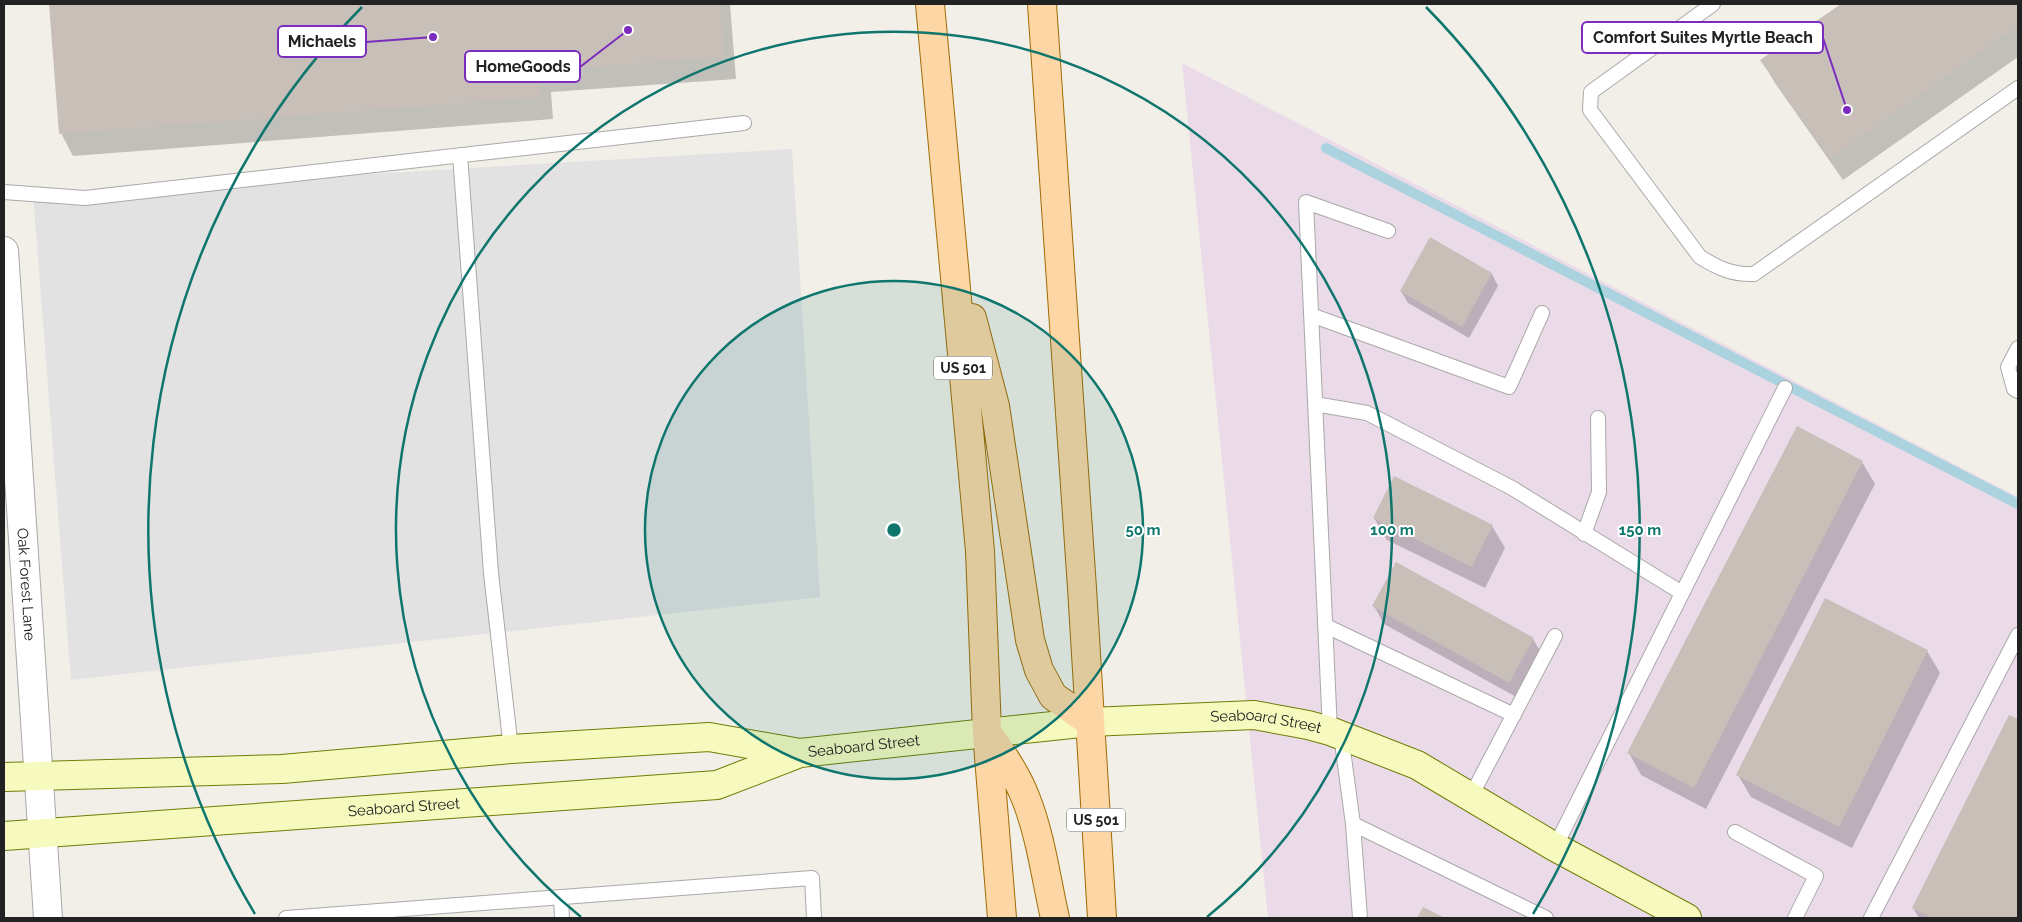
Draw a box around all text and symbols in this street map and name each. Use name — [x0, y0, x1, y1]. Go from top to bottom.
callout: Comfort Suites Myrtle Beach — [1582, 22, 1823, 53]
callout: Michaels — [278, 26, 366, 57]
text: Comfort Suites Myrtle Beach — [1593, 28, 1813, 47]
text: Michaels — [288, 32, 356, 51]
callout: HomeGoods — [465, 51, 580, 82]
text: HomeGoods — [475, 57, 571, 76]
road number: US 501 — [934, 356, 992, 379]
centre of rings — [885, 521, 903, 539]
text: 50 m — [1125, 521, 1161, 539]
text: 100 m — [1370, 521, 1414, 539]
text: 150 m — [1619, 521, 1661, 539]
street label: Oak Forest Lane — [13, 527, 39, 641]
street label: Seaboard Street — [1210, 706, 1324, 737]
street label: Seaboard Street — [807, 731, 921, 761]
street label: Seaboard Street — [347, 794, 461, 820]
road number: US 501 — [1067, 808, 1125, 832]

